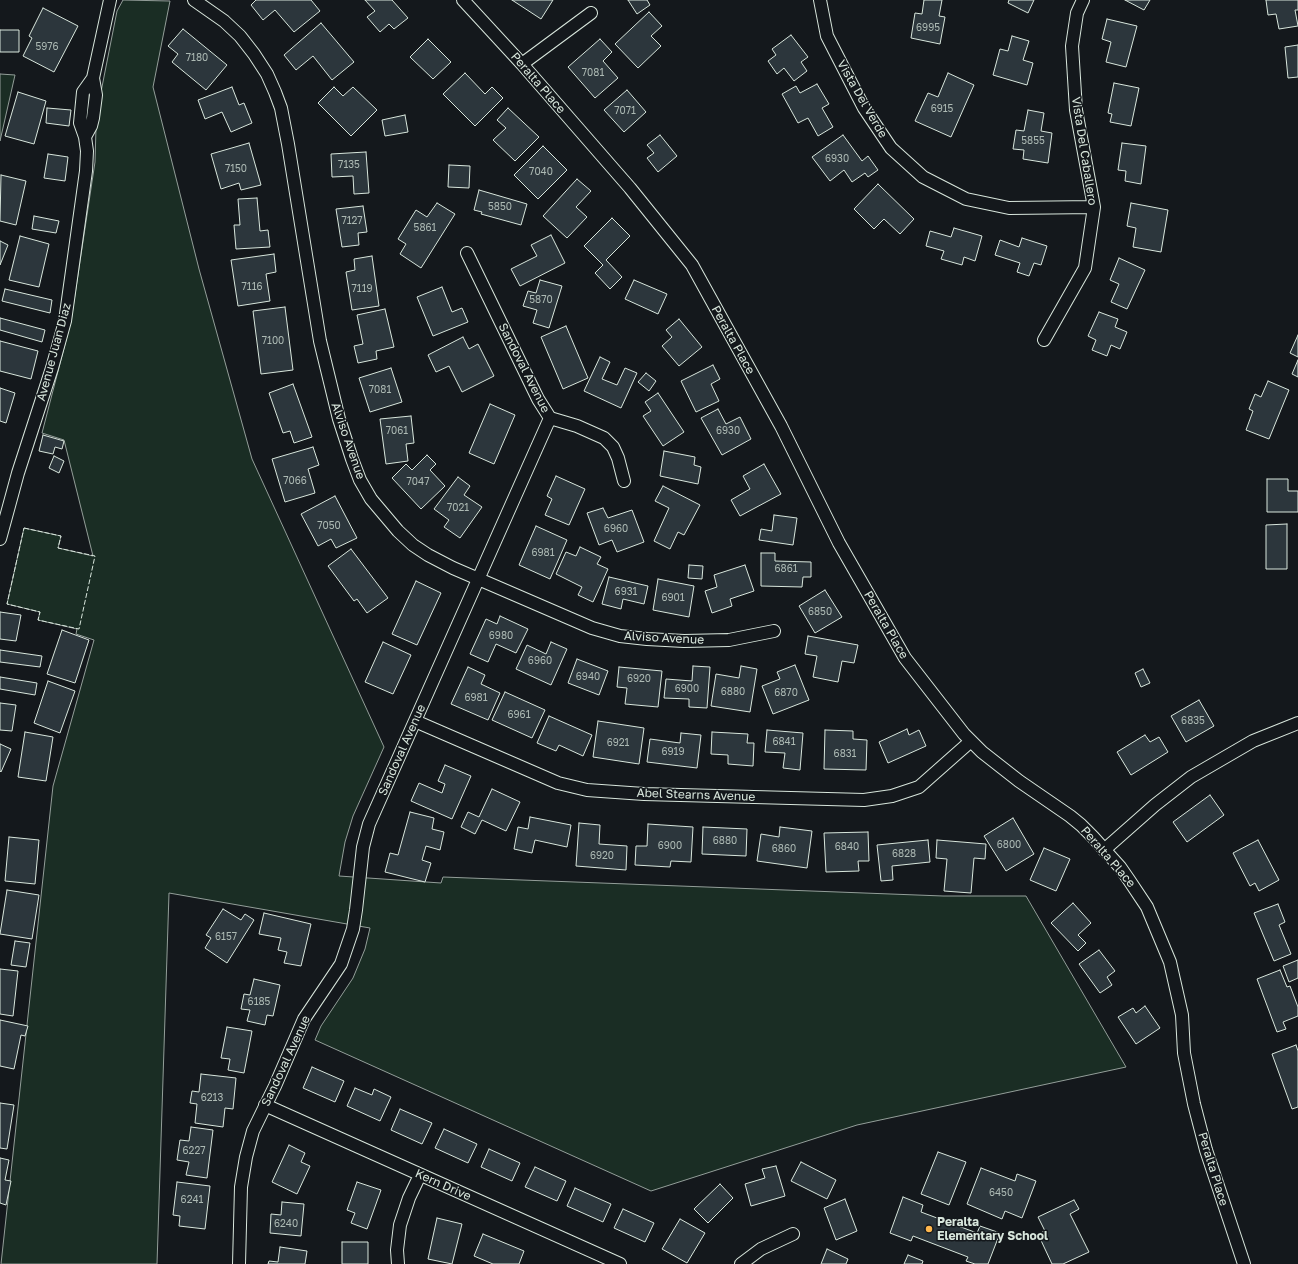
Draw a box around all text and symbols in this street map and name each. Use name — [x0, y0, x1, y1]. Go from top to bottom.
house number: 6995 — [916, 22, 940, 34]
house number: 5976 — [35, 41, 59, 53]
street label: Peralta Place — [508, 50, 568, 116]
house number: 7180 — [186, 52, 208, 64]
street label: Vista Del Verde — [834, 57, 890, 141]
house number: 7081 — [582, 67, 604, 79]
street label: Vista Del Caballero — [1068, 96, 1100, 206]
house number: 6915 — [931, 103, 953, 115]
house number: 7071 — [614, 105, 636, 117]
house number: 5855 — [1021, 135, 1045, 147]
house number: 6930 — [825, 153, 849, 165]
house number: 7135 — [338, 159, 360, 171]
house number: 7150 — [225, 163, 247, 175]
house number: 7040 — [529, 166, 553, 178]
house number: 5850 — [488, 201, 512, 213]
house number: 7127 — [341, 215, 363, 227]
house number: 5861 — [414, 222, 436, 234]
house number: 7116 — [241, 281, 263, 293]
house number: 7119 — [351, 283, 373, 295]
house number: 5870 — [529, 294, 553, 306]
street label: Avenue Juan Diaz — [34, 301, 74, 403]
street label: Peralta Place — [708, 303, 758, 377]
street label: Sandoval Avenue — [495, 321, 553, 415]
house number: 7100 — [262, 335, 284, 347]
house number: 7081 — [369, 384, 391, 396]
street label: Alviso Avenue — [328, 401, 368, 481]
house number: 7061 — [386, 425, 408, 437]
house number: 6930 — [716, 425, 740, 437]
house number: 7066 — [283, 475, 307, 487]
house number: 7047 — [407, 476, 429, 488]
house number: 7021 — [447, 502, 469, 514]
house number: 7050 — [317, 520, 341, 532]
house number: 6960 — [604, 523, 628, 535]
house number: 6981 — [531, 547, 555, 559]
house number: 6861 — [774, 563, 798, 575]
house number: 6931 — [615, 586, 637, 598]
street label: Peralta Place — [861, 588, 911, 662]
house number: 6901 — [661, 592, 685, 604]
house number: 6850 — [808, 606, 832, 618]
street label: Alviso Avenue — [624, 629, 704, 647]
house number: 6980 — [489, 630, 513, 642]
house number: 6960 — [528, 655, 552, 667]
house number: 6940 — [576, 671, 600, 683]
house number: 6920 — [627, 673, 651, 685]
house number: 6900 — [675, 683, 699, 695]
house number: 6880 — [721, 686, 745, 698]
house number: 6870 — [774, 687, 798, 699]
house number: 6981 — [464, 692, 488, 704]
street label: Sandoval Avenue — [375, 702, 429, 798]
house number: 6961 — [508, 709, 530, 721]
house number: 6835 — [1181, 715, 1205, 727]
house number: 6841 — [772, 736, 796, 748]
house number: 6921 — [607, 737, 629, 749]
house number: 6919 — [662, 746, 684, 758]
house number: 6831 — [834, 748, 856, 760]
street label: Abel Stearns Avenue — [636, 786, 756, 804]
street label: Peralta Place — [1078, 824, 1138, 890]
house number: 6880 — [713, 835, 737, 847]
house number: 6800 — [997, 839, 1021, 851]
house number: 6900 — [658, 840, 682, 852]
house number: 6840 — [835, 841, 859, 853]
house number: 6860 — [772, 843, 796, 855]
house number: 6828 — [892, 848, 916, 860]
house number: 6920 — [590, 850, 614, 862]
house number: 6157 — [215, 931, 237, 943]
house number: 6185 — [248, 996, 270, 1008]
street label: Sandoval Avenue — [259, 1013, 313, 1109]
house number: 6213 — [201, 1092, 223, 1104]
street label: Peralta Place — [1195, 1130, 1231, 1208]
house number: 6227 — [183, 1145, 205, 1157]
street label: Kern Drive — [413, 1166, 473, 1204]
house number: 6450 — [989, 1187, 1013, 1199]
house number: 6241 — [181, 1194, 203, 1206]
place label: Peralta Elementary School — [937, 1215, 1048, 1243]
house number: 6240 — [274, 1218, 298, 1230]
marker: Peralta Elementary School — [924, 1224, 934, 1234]

